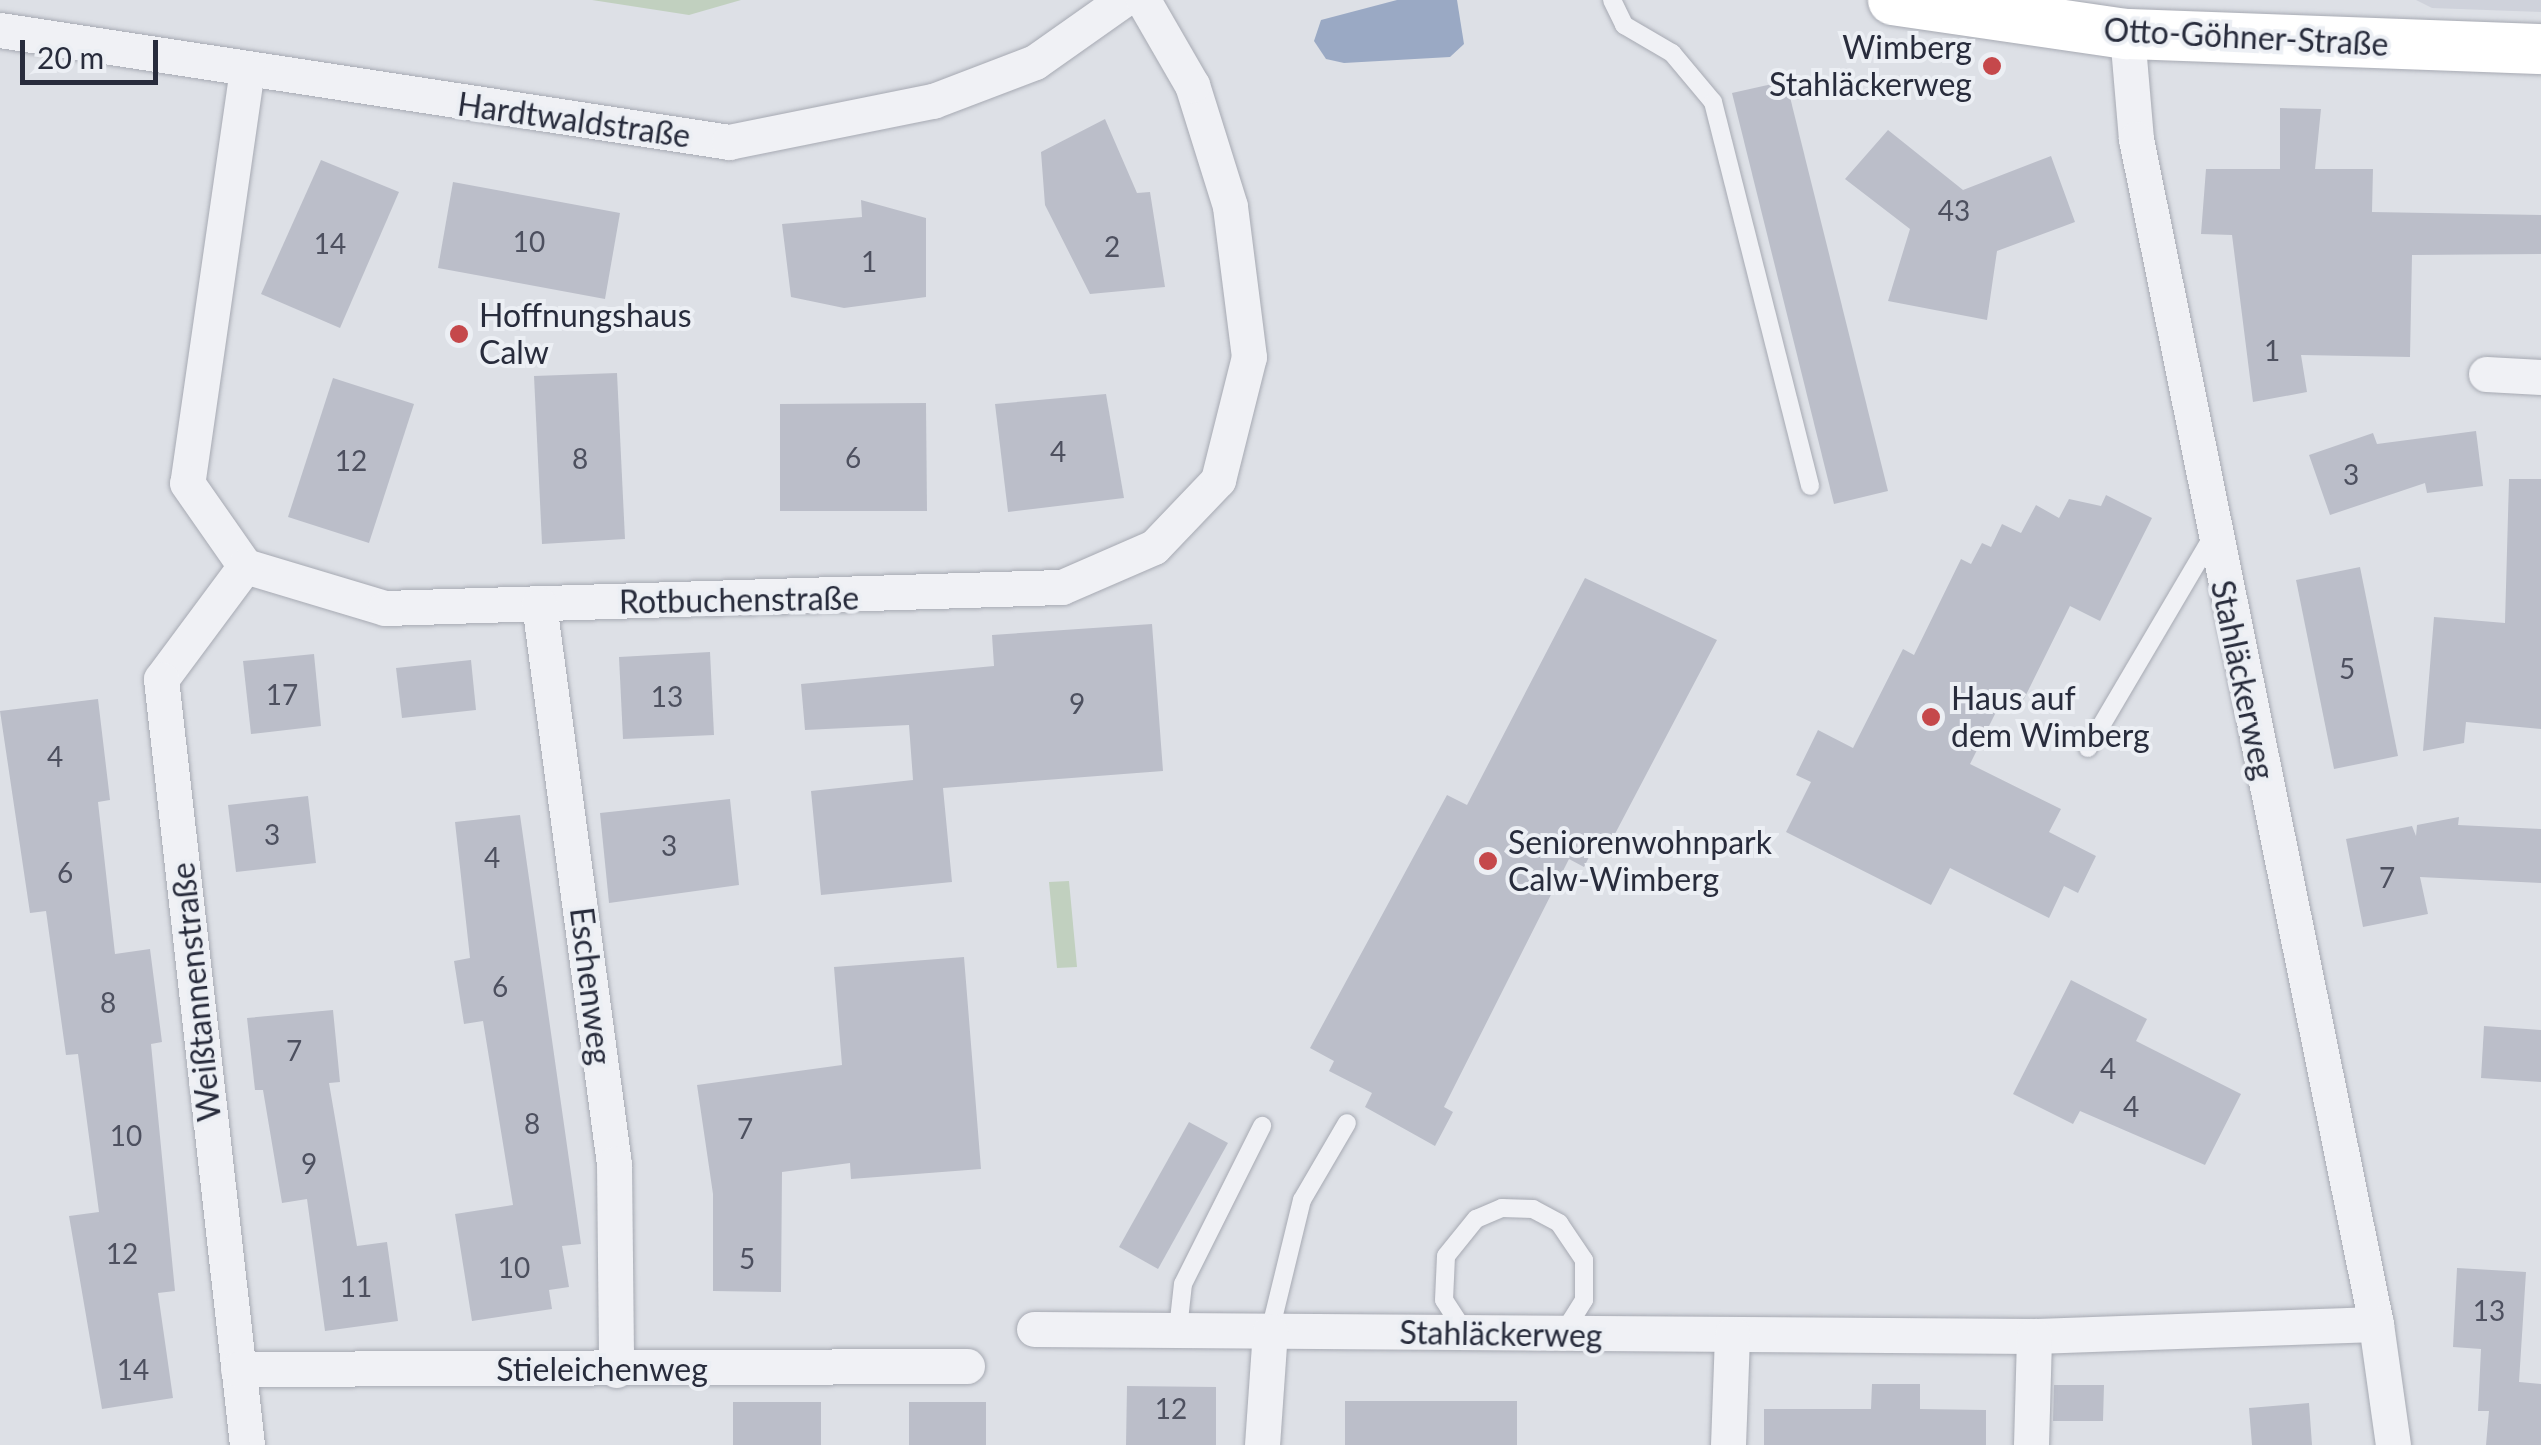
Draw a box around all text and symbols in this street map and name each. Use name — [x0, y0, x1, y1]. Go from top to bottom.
street label: Otto-Göhner-Straße — [2103, 10, 2389, 64]
scale bar — [25, 20, 162, 82]
place label: Wimberg Stahläckerweg — [1769, 29, 1972, 104]
text: 20 m — [37, 39, 104, 75]
marker: Wimberg Stahläckerweg — [1981, 55, 2003, 77]
street label: Hardtwaldstraße — [455, 85, 693, 155]
house number: 43 — [1938, 193, 1970, 227]
house number: 10 — [513, 224, 545, 258]
house number: 14 — [314, 226, 346, 260]
house number: 2 — [1104, 229, 1120, 263]
house number: 1 — [861, 244, 877, 278]
place label: Hoffnungshaus Calw — [479, 297, 692, 372]
marker: Hoffnungshaus Calw — [448, 323, 470, 345]
house number: 1 — [2264, 333, 2280, 367]
house number: 4 — [1050, 434, 1066, 468]
house number: 6 — [845, 440, 861, 474]
house number: 8 — [572, 441, 588, 475]
house number: 12 — [335, 443, 367, 477]
house number: 3 — [2343, 457, 2359, 491]
street label: Stahläckerweg — [2203, 577, 2283, 783]
street label: Rotbuchenstraße — [619, 579, 859, 621]
house number: 5 — [2339, 651, 2355, 685]
house number: 17 — [266, 677, 298, 711]
house number: 13 — [651, 679, 683, 713]
place label: Haus auf dem Wimberg — [1951, 680, 2150, 755]
house number: 9 — [1069, 686, 1085, 720]
marker: Haus auf dem Wimberg — [1920, 706, 1942, 728]
house number: 4 — [47, 739, 63, 773]
house number: 3 — [264, 817, 280, 851]
place label: Seniorenwohnpark Calw-Wimberg — [1508, 824, 1772, 899]
house number: 3 — [661, 828, 677, 862]
house number: 4 — [484, 840, 500, 874]
marker: Seniorenwohnpark Calw-Wimberg — [1477, 850, 1499, 872]
house number: 6 — [57, 855, 73, 889]
house number: 7 — [2379, 860, 2395, 894]
street label: Weißtannenstraße — [163, 861, 229, 1123]
street label: Eschenweg — [562, 905, 620, 1067]
house number: 6 — [492, 969, 508, 1003]
house number: 8 — [100, 985, 116, 1019]
house number: 7 — [286, 1033, 302, 1067]
house number: 4 — [2100, 1051, 2116, 1085]
house number: 4 — [2123, 1089, 2139, 1123]
house number: 8 — [524, 1106, 540, 1140]
house number: 7 — [737, 1111, 753, 1145]
house number: 10 — [110, 1118, 142, 1152]
house number: 9 — [301, 1146, 317, 1180]
house number: 12 — [106, 1236, 138, 1270]
house number: 5 — [739, 1241, 755, 1275]
house number: 10 — [498, 1250, 530, 1284]
house number: 11 — [340, 1269, 372, 1303]
house number: 13 — [2473, 1293, 2505, 1327]
street label: Stahläckerweg — [1399, 1313, 1603, 1355]
street label: Stieleichenweg — [496, 1350, 708, 1388]
house number: 14 — [117, 1352, 149, 1386]
house number: 12 — [1155, 1391, 1187, 1425]

